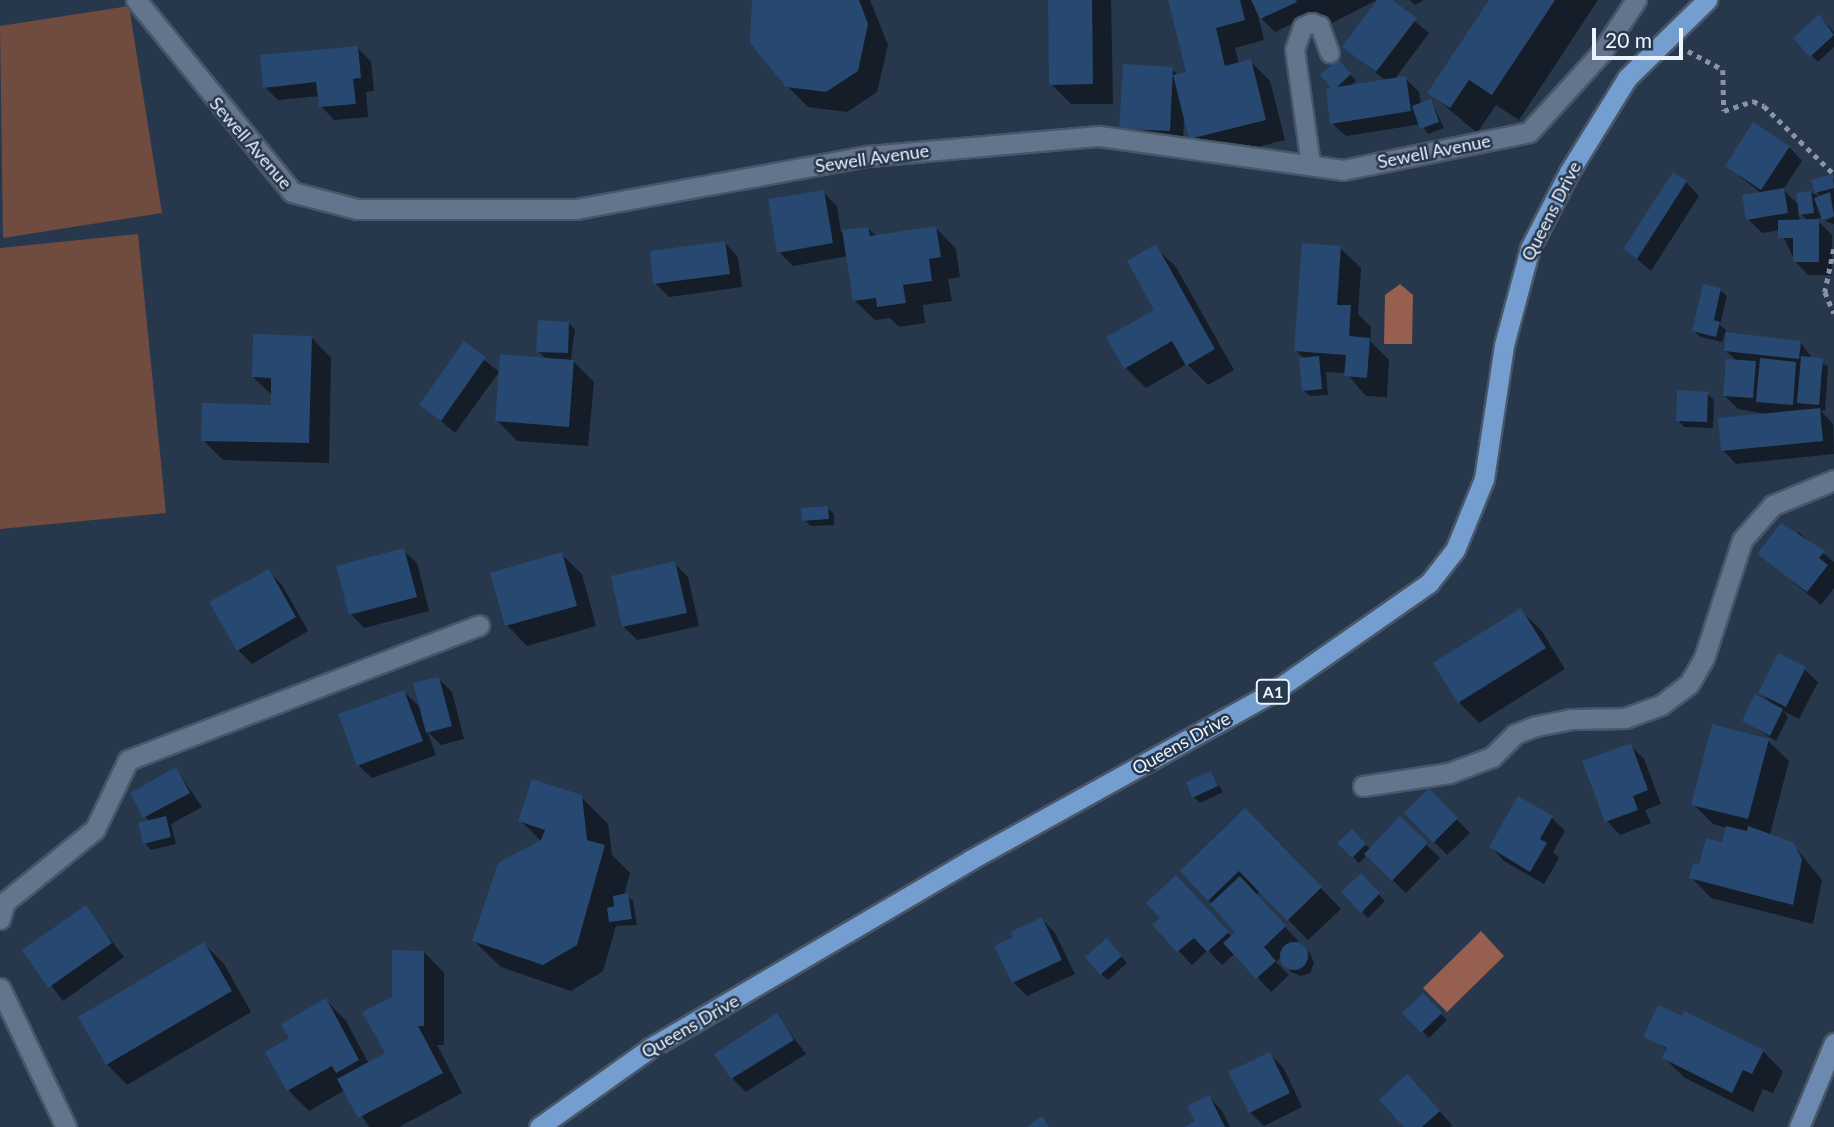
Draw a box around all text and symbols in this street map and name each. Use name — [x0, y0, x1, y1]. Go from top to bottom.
scale bar — [1596, 14, 1687, 58]
text: 20 m — [1605, 27, 1652, 52]
street label: Sewell Avenue — [205, 92, 297, 194]
street label: Sewell Avenue — [1375, 129, 1493, 173]
street label: Sewell Avenue — [813, 139, 931, 177]
street label: Queens Drive — [1517, 158, 1585, 264]
road number: A1 — [1256, 680, 1290, 705]
street label: Queens Drive — [1128, 707, 1234, 779]
street label: Queens Drive — [638, 989, 742, 1063]

